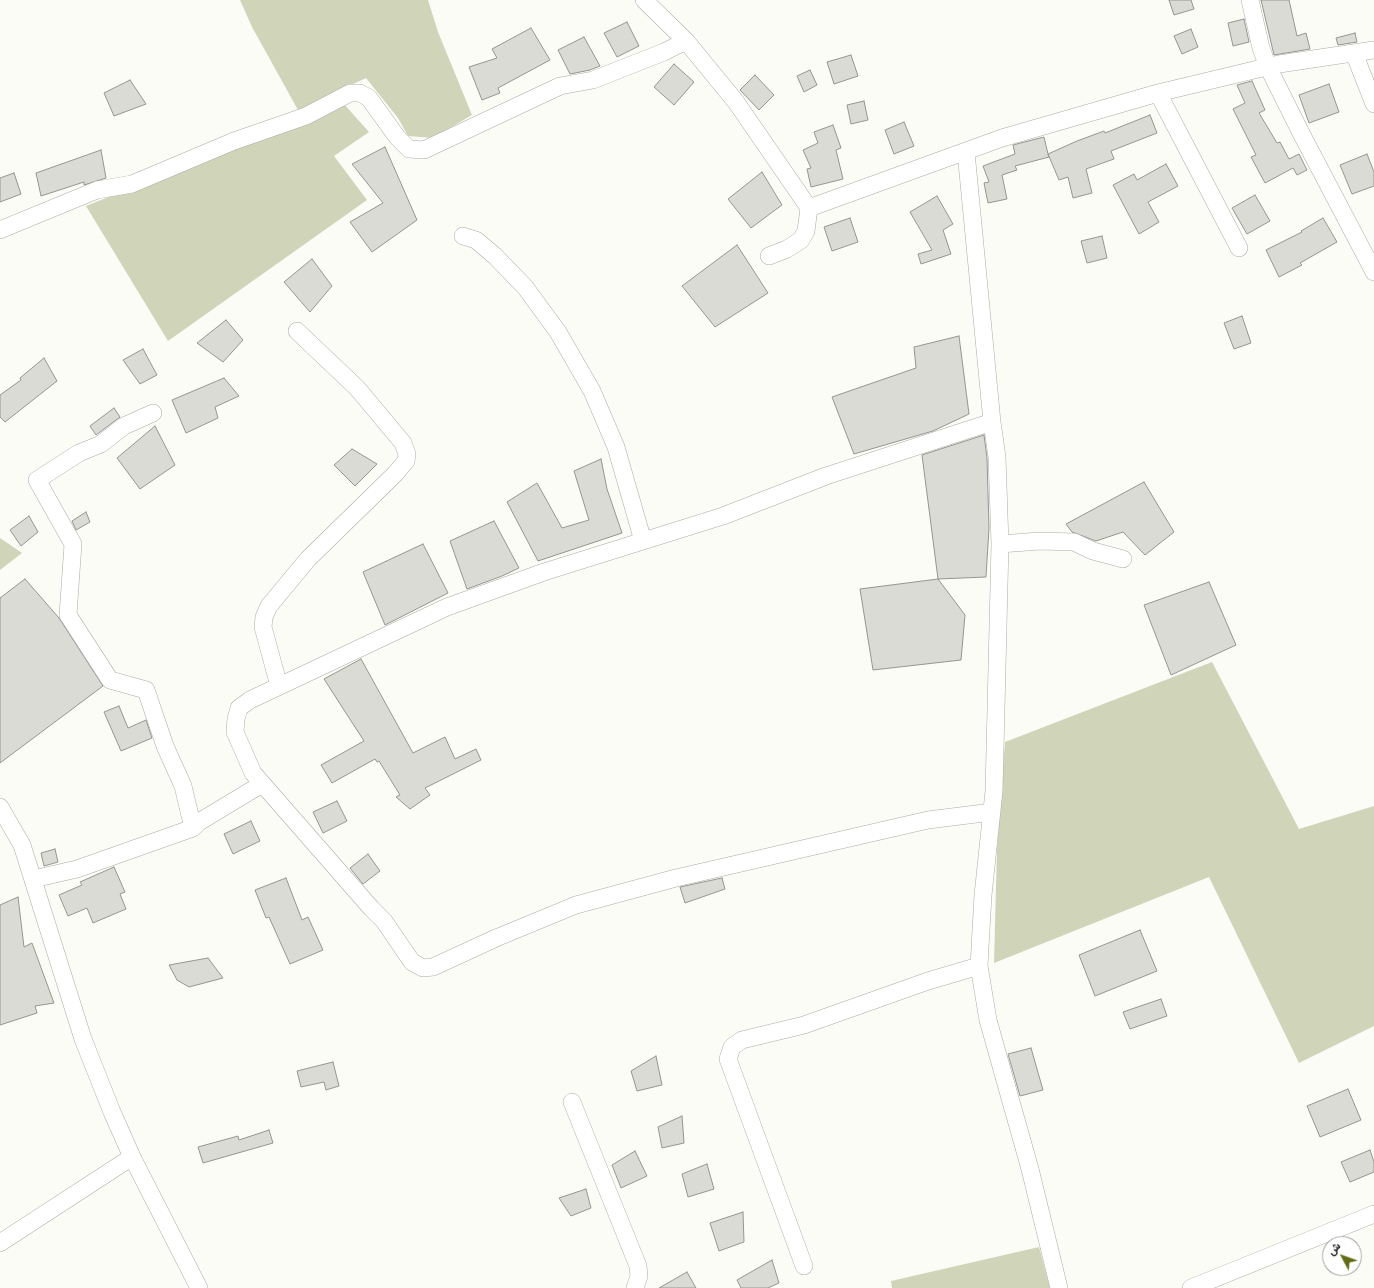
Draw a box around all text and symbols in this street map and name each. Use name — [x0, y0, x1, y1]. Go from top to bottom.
north arrow — [1322, 1236, 1362, 1276]
text: ش — [1323, 1239, 1343, 1258]

